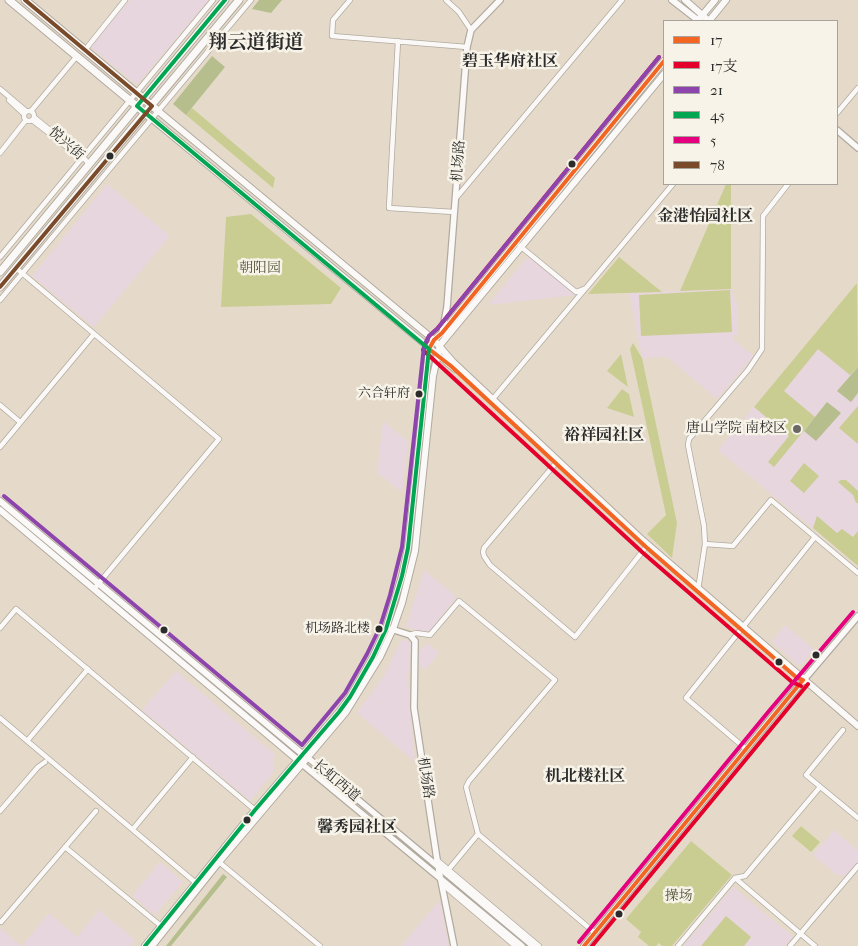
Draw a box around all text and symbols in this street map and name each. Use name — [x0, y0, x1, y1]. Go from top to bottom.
legend — [663, 20, 838, 185]
text: 17 — [710, 31, 723, 49]
district label: 翔云道街道 — [209, 32, 303, 54]
district label: 碧玉华府社区 — [462, 52, 558, 72]
text: 17支 — [710, 57, 738, 75]
text: 21 — [710, 81, 723, 99]
text: 45 — [710, 106, 725, 124]
street label: 悦兴街 — [45, 124, 87, 164]
text: 5 — [710, 131, 716, 149]
street label: 机场路 — [449, 139, 469, 183]
unlabelled marker — [105, 151, 115, 161]
text: 78 — [710, 156, 725, 174]
unlabelled marker — [567, 159, 577, 169]
district label: 金港怡园社区 — [657, 207, 753, 227]
park label: 朝阳园 — [239, 261, 281, 277]
place label: 六合轩府 — [358, 386, 410, 402]
marker: 六合轩府 — [414, 389, 424, 399]
place label: 唐山学院 南校区 — [686, 421, 787, 437]
marker: 唐山学院 南校区 — [791, 423, 803, 435]
district label: 裕祥园社区 — [564, 426, 644, 446]
place label: 机场路北楼 — [305, 621, 370, 637]
marker: 机场路北楼 — [374, 624, 384, 634]
unlabelled marker — [159, 625, 169, 635]
unlabelled marker — [811, 650, 821, 660]
unlabelled marker — [774, 657, 784, 667]
street label: 机场路 — [413, 756, 437, 800]
street label: 长虹西道 — [309, 757, 363, 805]
district label: 机北楼社区 — [545, 767, 625, 787]
unlabelled marker — [242, 815, 252, 825]
district label: 馨秀园社区 — [317, 818, 397, 838]
park label: 操场 — [665, 889, 693, 905]
unlabelled marker — [614, 909, 624, 919]

